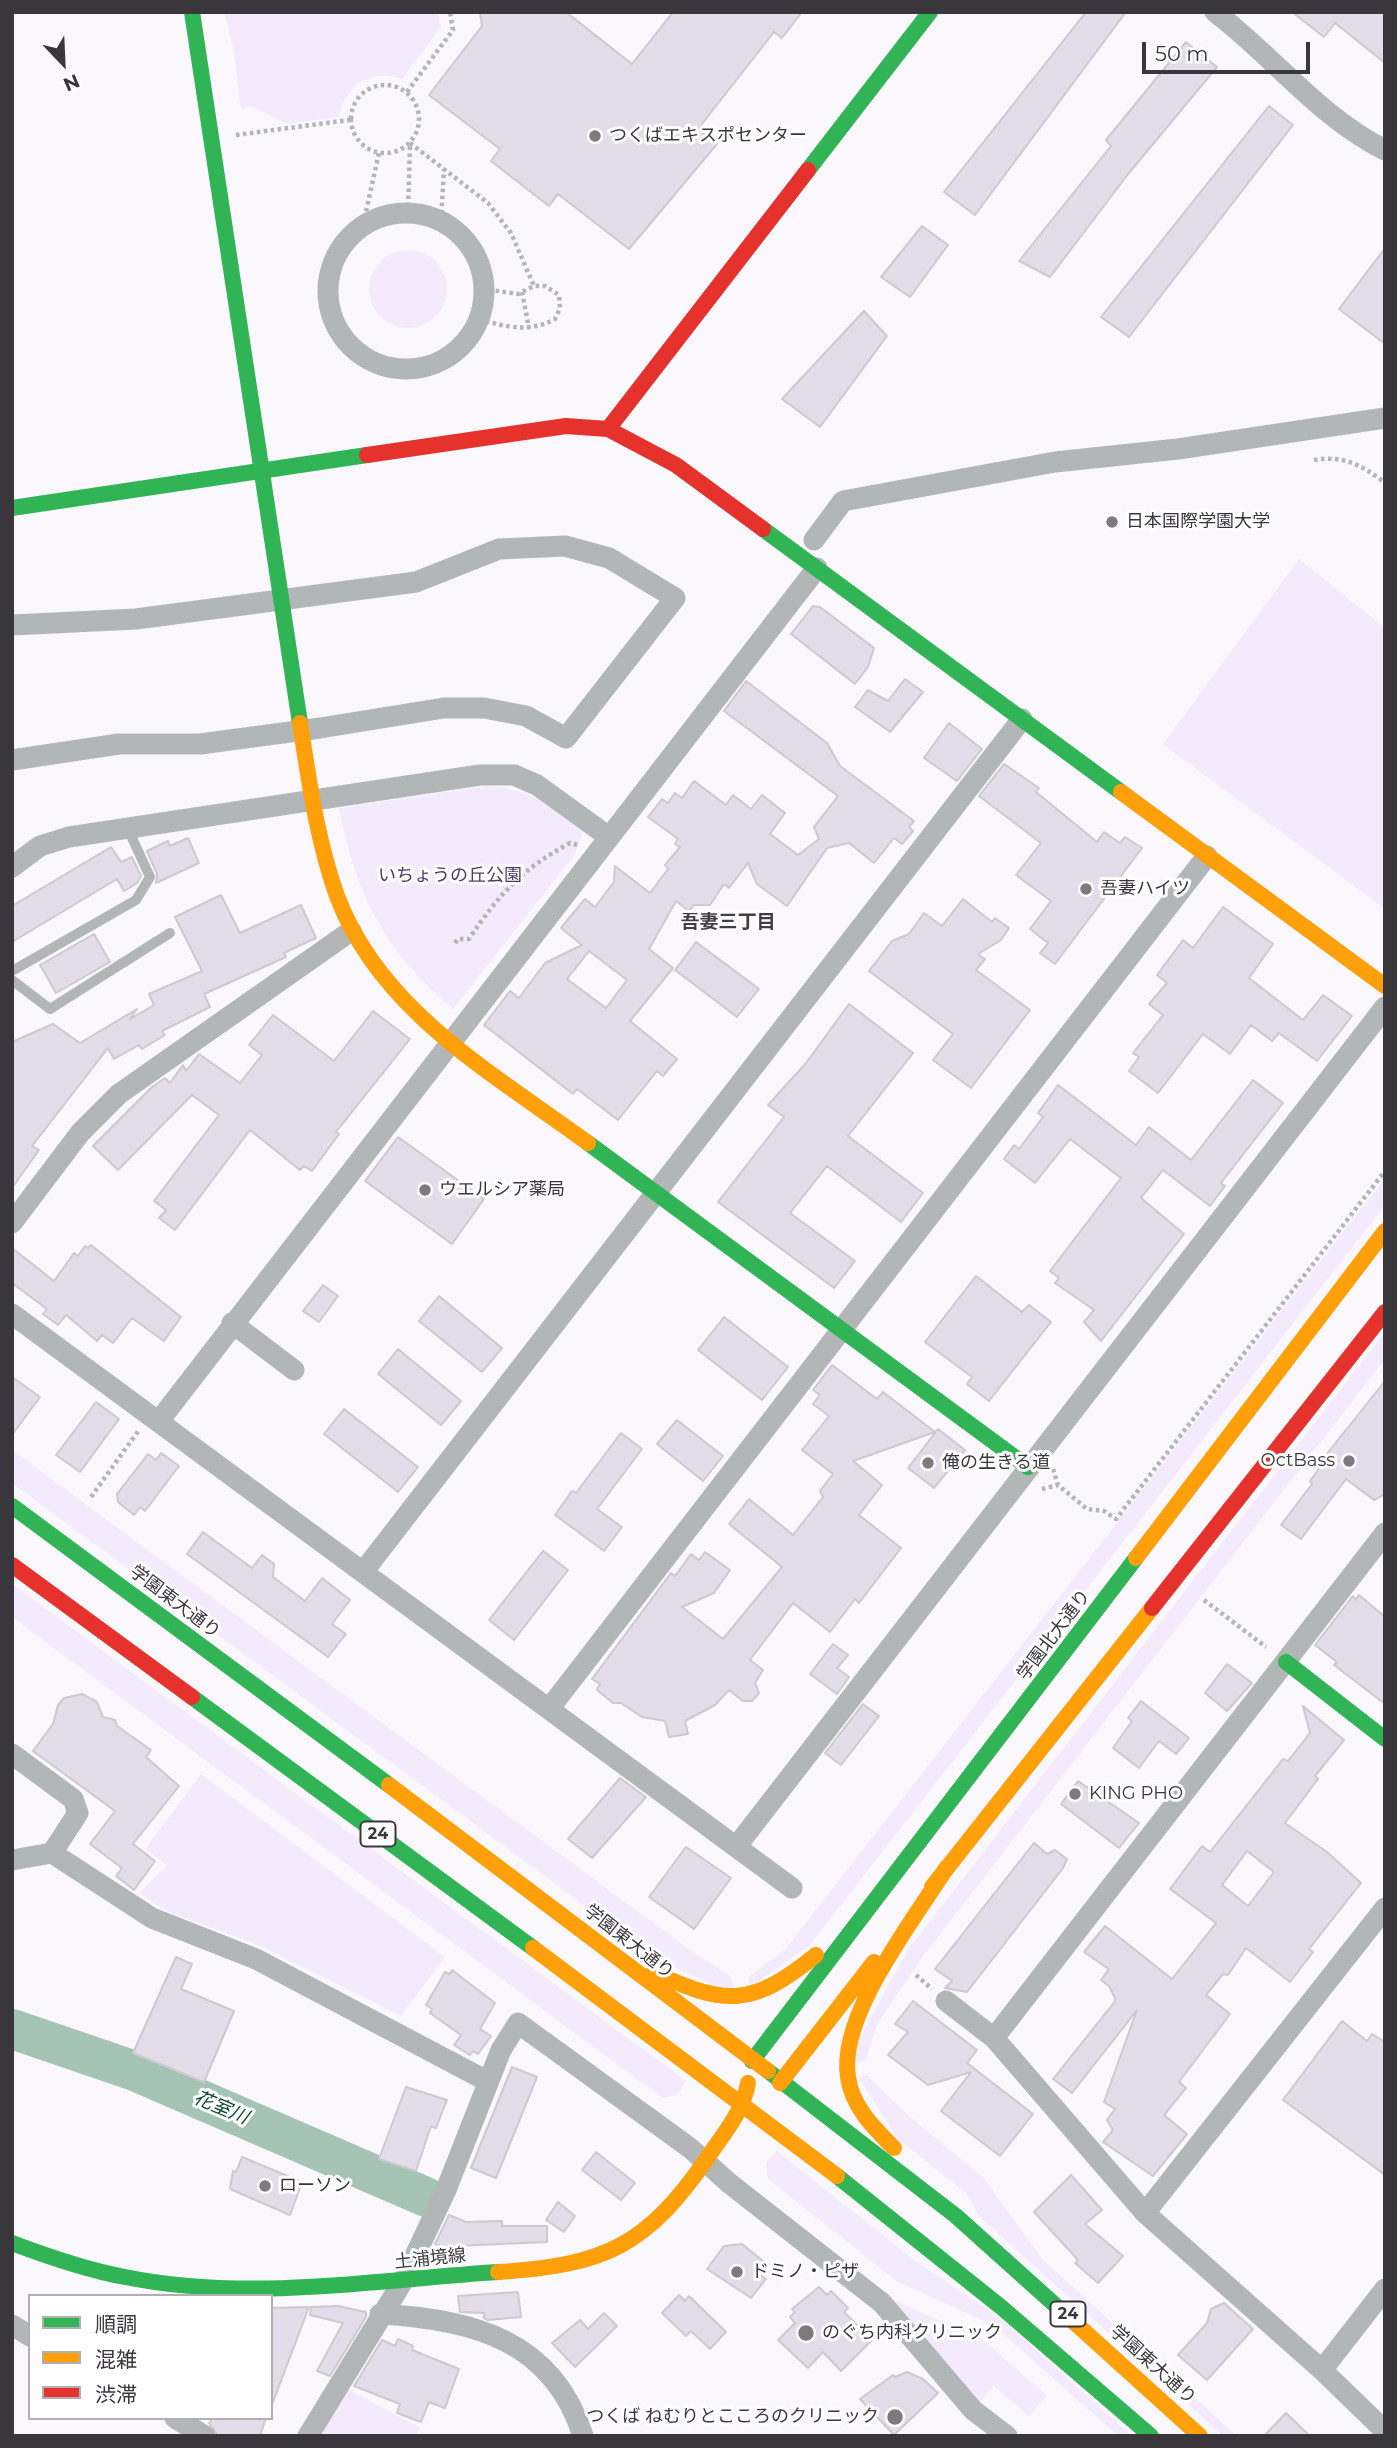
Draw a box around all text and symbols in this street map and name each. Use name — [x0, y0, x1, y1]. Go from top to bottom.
north arrow — [28, 28, 98, 98]
scale bar — [1145, 28, 1313, 72]
text: 50 m — [1155, 41, 1209, 66]
text: N — [60, 69, 83, 96]
place label: つくばエキスポセンター — [609, 125, 807, 147]
marker: つくばエキスポセンター — [587, 128, 603, 144]
place label: 日本国際学園大学 — [1126, 511, 1270, 533]
marker: 日本国際学園大学 — [1104, 514, 1120, 530]
park label: いちょうの丘公園 — [378, 865, 522, 887]
place label: 吾妻ハイツ — [1100, 878, 1190, 900]
marker: 吾妻ハイツ — [1078, 881, 1094, 897]
district label: 吾妻三丁目 — [681, 911, 775, 933]
place label: ウエルシア薬局 — [439, 1179, 565, 1201]
marker: ウエルシア薬局 — [417, 1182, 433, 1198]
place label: OctBass — [1261, 1450, 1335, 1472]
place label: 俺の生きる道 — [942, 1452, 1050, 1474]
marker: OctBass — [1341, 1453, 1357, 1469]
marker: 俺の生きる道 — [920, 1455, 936, 1471]
street label: 学園東大通り — [125, 1561, 225, 1643]
street label: 学園北大通り — [1013, 1585, 1095, 1685]
place label: KING PHO — [1089, 1783, 1183, 1805]
marker: KING PHO — [1067, 1786, 1083, 1802]
road number: 24 — [360, 1822, 396, 1846]
street label: 学園東大通り — [580, 1900, 678, 1984]
water label: 花室川 — [190, 2086, 252, 2130]
place label: ローソン — [279, 2175, 351, 2197]
marker: ローソン — [257, 2178, 273, 2194]
street label: 土浦境線 — [393, 2244, 467, 2274]
place label: ドミノ・ピザ — [751, 2261, 859, 2283]
marker: ドミノ・ピザ — [729, 2264, 745, 2280]
legend — [28, 2294, 273, 2420]
road number: 24 — [1050, 2302, 1086, 2326]
text: 順調 — [95, 2312, 137, 2337]
street label: 学園東大通り — [1106, 2321, 1200, 2409]
place label: のぐち内科クリニック — [822, 2322, 1002, 2344]
marker: のぐち内科クリニック — [796, 2323, 816, 2343]
text: 混雑 — [95, 2347, 137, 2372]
text: 渋滞 — [95, 2382, 137, 2407]
place label: つくば ねむりとこころのクリニック — [586, 2406, 879, 2428]
marker: つくば ねむりとこころのクリニック — [885, 2407, 905, 2427]

